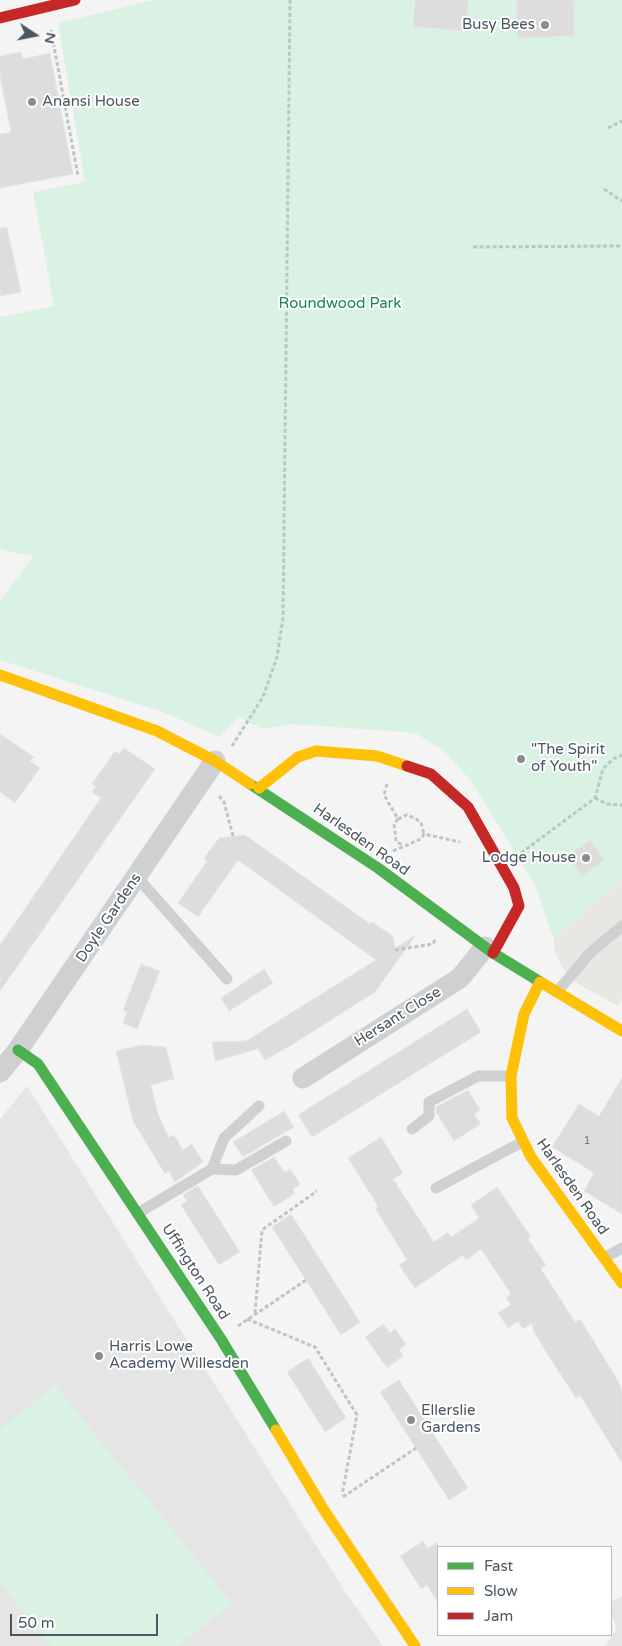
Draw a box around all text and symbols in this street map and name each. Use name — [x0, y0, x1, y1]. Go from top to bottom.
north arrow — [10, 10, 60, 60]
place label: Busy Bees — [462, 16, 535, 34]
marker: Busy Bees — [539, 19, 551, 31]
text: N — [41, 31, 60, 45]
place label: Anansi House — [42, 93, 140, 111]
marker: Anansi House — [26, 96, 38, 108]
park label: Roundwood Park — [279, 295, 401, 313]
place label: "The Spirit of Youth" — [531, 741, 605, 776]
marker: "The Spirit of Youth" — [515, 753, 527, 765]
street label: Harlesden Road — [309, 800, 413, 880]
place label: Lodge House — [482, 849, 576, 867]
marker: Lodge House — [580, 852, 592, 864]
street label: Doyle Gardens — [73, 870, 145, 966]
street label: Hersant Close — [351, 983, 445, 1051]
house number: 1 — [583, 1134, 591, 1148]
street label: Harlesden Road — [532, 1135, 612, 1239]
street label: Uffington Road — [157, 1221, 233, 1323]
place label: Harris Lowe Academy Willesden — [109, 1338, 249, 1373]
marker: Harris Lowe Academy Willesden — [93, 1350, 105, 1362]
place label: Ellerslie Gardens — [421, 1402, 481, 1437]
marker: Ellerslie Gardens — [405, 1414, 417, 1426]
legend — [437, 1546, 612, 1636]
text: Fast — [484, 1557, 513, 1575]
text: Slow — [484, 1582, 518, 1600]
scale bar — [12, 1604, 160, 1636]
text: Jam — [484, 1607, 513, 1625]
text: 50 m — [18, 1614, 55, 1632]

